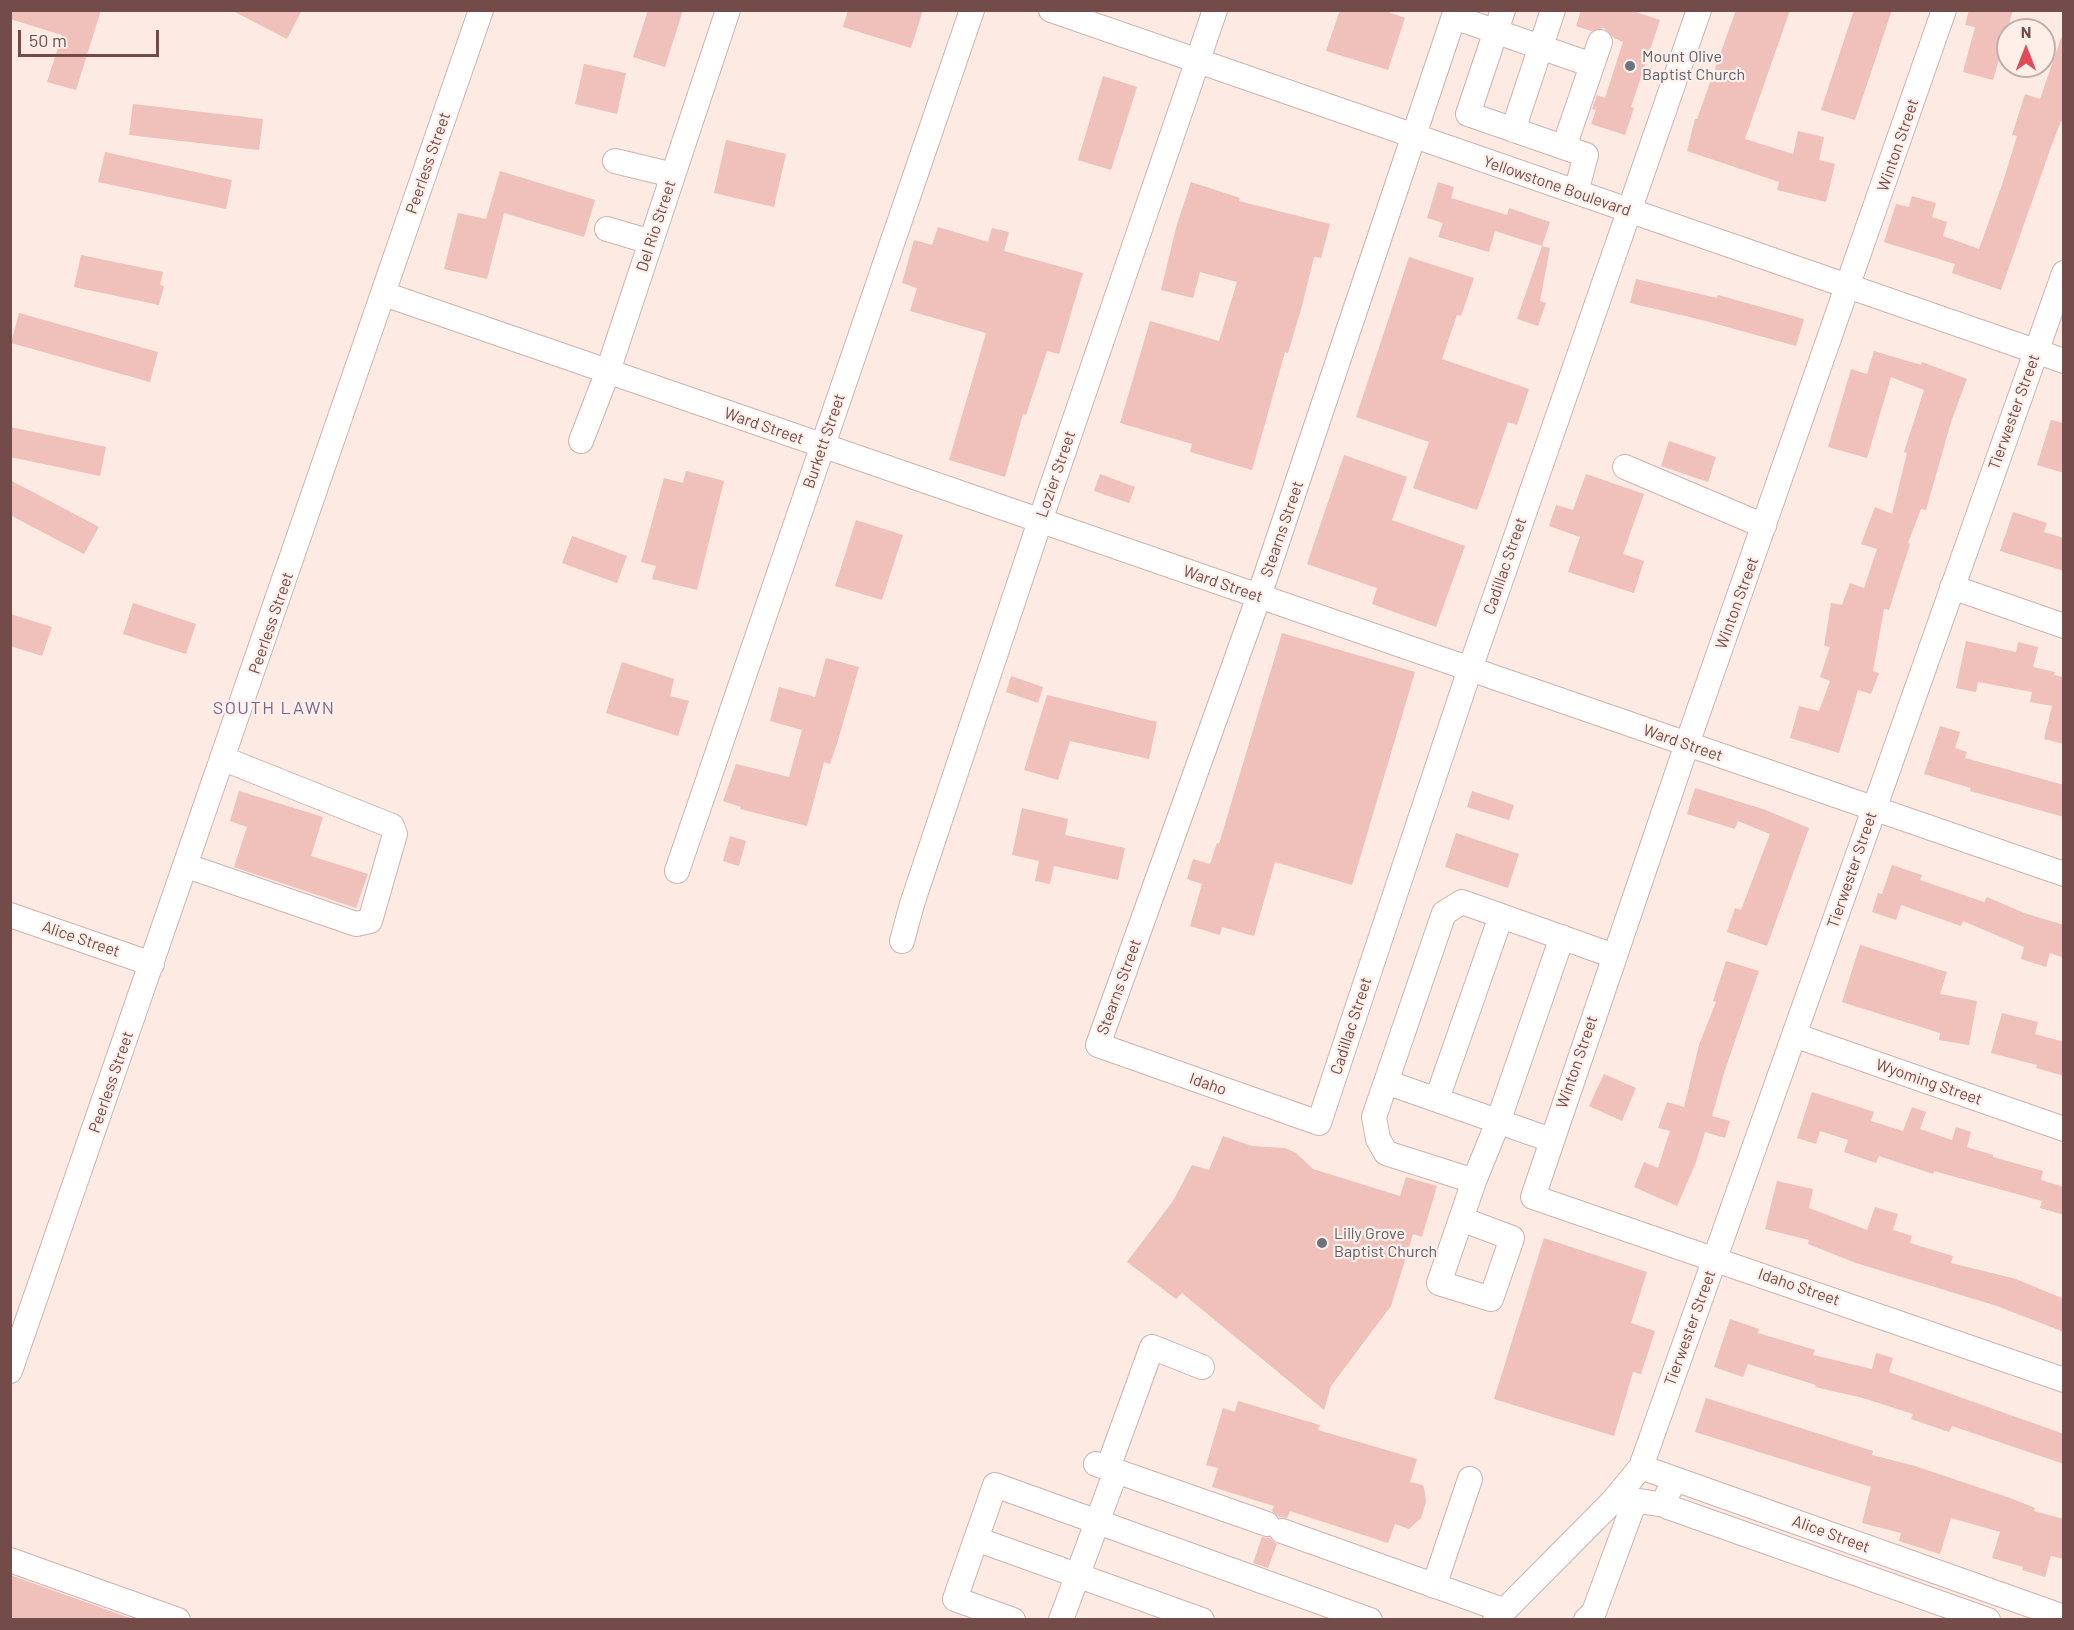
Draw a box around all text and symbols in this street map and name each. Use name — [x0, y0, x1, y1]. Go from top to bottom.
scale bar — [21, 18, 162, 56]
north arrow — [1996, 18, 2056, 78]
text: N — [2021, 22, 2031, 41]
text: 50 m — [29, 29, 67, 51]
place label: Mount Olive Baptist Church — [1642, 47, 1745, 85]
marker: Mount Olive Baptist Church — [1623, 59, 1637, 73]
street label: Winton Street — [1873, 96, 1923, 194]
street label: Peerless Street — [402, 110, 454, 216]
street label: Yellowstone Boulevard — [1481, 152, 1633, 220]
street label: Del Rio Street — [632, 178, 680, 274]
street label: Tierwester Street — [1984, 351, 2044, 473]
street label: Burkett Street — [799, 391, 849, 491]
street label: Ward Street — [722, 403, 806, 449]
street label: Lozier Street — [1032, 428, 1080, 520]
street label: Stearns Street — [1257, 478, 1307, 580]
street label: Cadillac Street — [1479, 515, 1531, 617]
street label: Winton Street — [1711, 554, 1763, 652]
street label: Ward Street — [1181, 561, 1265, 607]
street label: Peerless Street — [245, 570, 297, 676]
district label: SOUTH LAWN — [213, 697, 335, 719]
street label: Ward Street — [1641, 720, 1725, 766]
street label: Tierwester Street — [1823, 809, 1881, 931]
street label: Alice Street — [40, 917, 122, 961]
street label: Stearns Street — [1093, 936, 1145, 1038]
street label: Cadillac Street — [1326, 975, 1376, 1077]
street label: Winton Street — [1552, 1013, 1602, 1111]
street label: Peerless Street — [85, 1029, 137, 1135]
street label: Wyoming Street — [1873, 1055, 1985, 1109]
street label: Idaho — [1187, 1069, 1229, 1099]
place label: Lilly Grove Baptist Church — [1334, 1224, 1437, 1262]
marker: Lilly Grove Baptist Church — [1315, 1236, 1329, 1250]
street label: Idaho Street — [1756, 1264, 1842, 1310]
street label: Tierwester Street — [1660, 1267, 1720, 1389]
street label: Alice Street — [1790, 1511, 1872, 1557]

